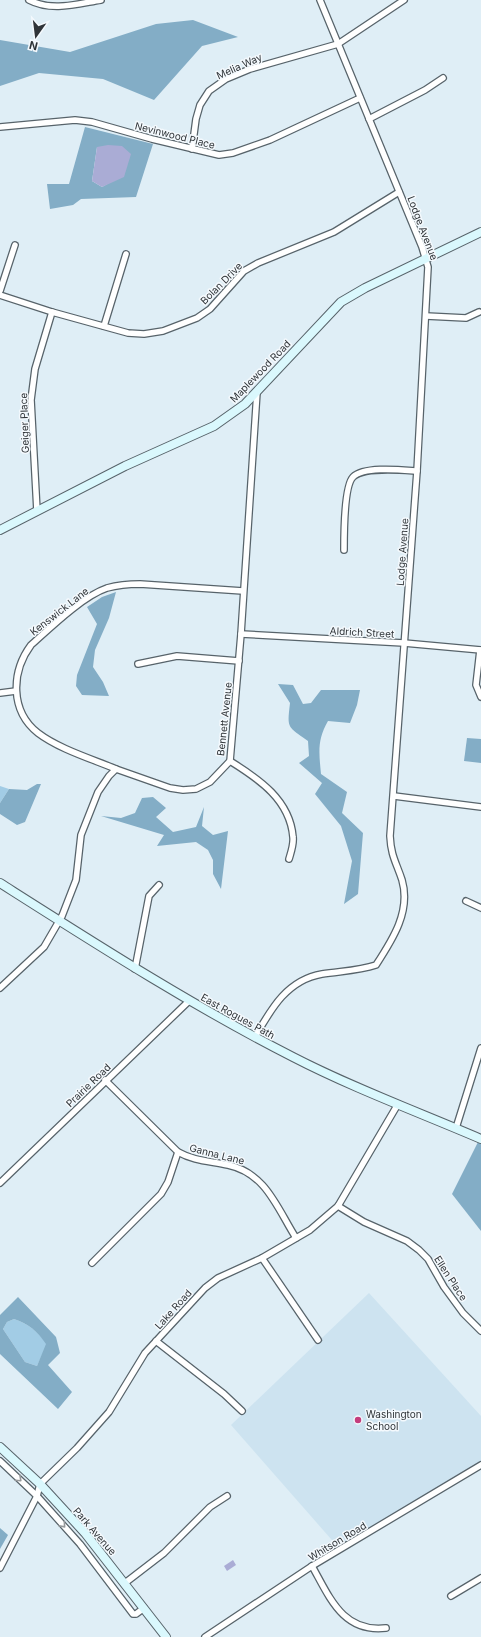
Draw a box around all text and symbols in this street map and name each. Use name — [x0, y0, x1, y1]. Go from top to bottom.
north arrow — [16, 16, 56, 56]
text: N — [28, 38, 39, 54]
street label: Melia Way — [214, 50, 264, 81]
street label: Nevinwood Place — [134, 119, 216, 151]
street label: Lodge Avenue — [405, 194, 441, 262]
street label: Bolan Drive — [198, 260, 244, 306]
street label: Maplewood Road — [227, 337, 293, 405]
street label: Geiger Place — [17, 393, 31, 453]
street label: Lodge Avenue — [394, 518, 410, 586]
street label: Kenswick Lane — [27, 584, 91, 638]
street label: Aldrich Street — [330, 624, 395, 640]
street label: Bennett Avenue — [214, 681, 234, 757]
street label: East Rogues Path — [199, 991, 277, 1041]
street label: Prairie Road — [63, 1061, 113, 1109]
street label: Ganna Lane — [188, 1141, 246, 1167]
street label: Ellen Place — [432, 1253, 470, 1303]
street label: Lake Road — [152, 1287, 194, 1331]
place label: Washington School — [366, 1408, 422, 1432]
marker: Washington School — [353, 1415, 363, 1425]
one-way arrow — [14, 1474, 21, 1481]
street label: Park Avenue — [71, 1505, 119, 1557]
street label: Whitson Road — [306, 1519, 368, 1563]
one-way arrow — [58, 1520, 66, 1528]

